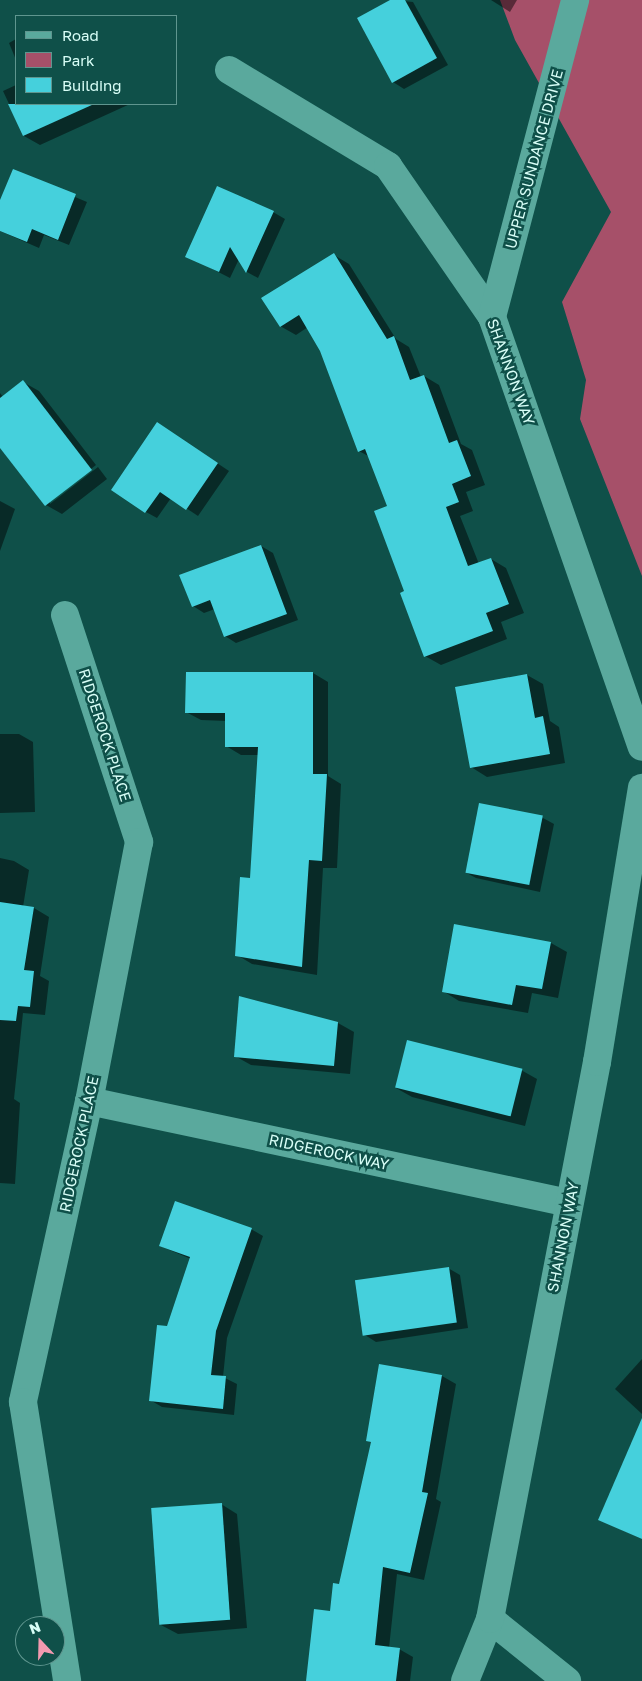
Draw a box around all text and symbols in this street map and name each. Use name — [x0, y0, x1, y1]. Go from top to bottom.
legend — [15, 15, 178, 105]
text: Road — [62, 26, 99, 44]
text: Park — [62, 51, 94, 69]
street label: UPPER SUNDANCE DRIVE — [501, 67, 567, 251]
text: Building — [62, 76, 122, 94]
street label: SHANNON WAY — [483, 316, 539, 428]
street label: RIDGEROCK PLACE — [75, 666, 135, 804]
street label: RIDGEROCK PLACE — [56, 1074, 102, 1214]
street label: RIDGEROCK WAY — [267, 1130, 391, 1174]
street label: SHANNON WAY — [544, 1180, 582, 1294]
north arrow — [15, 1616, 65, 1666]
text: N — [27, 1618, 43, 1637]

